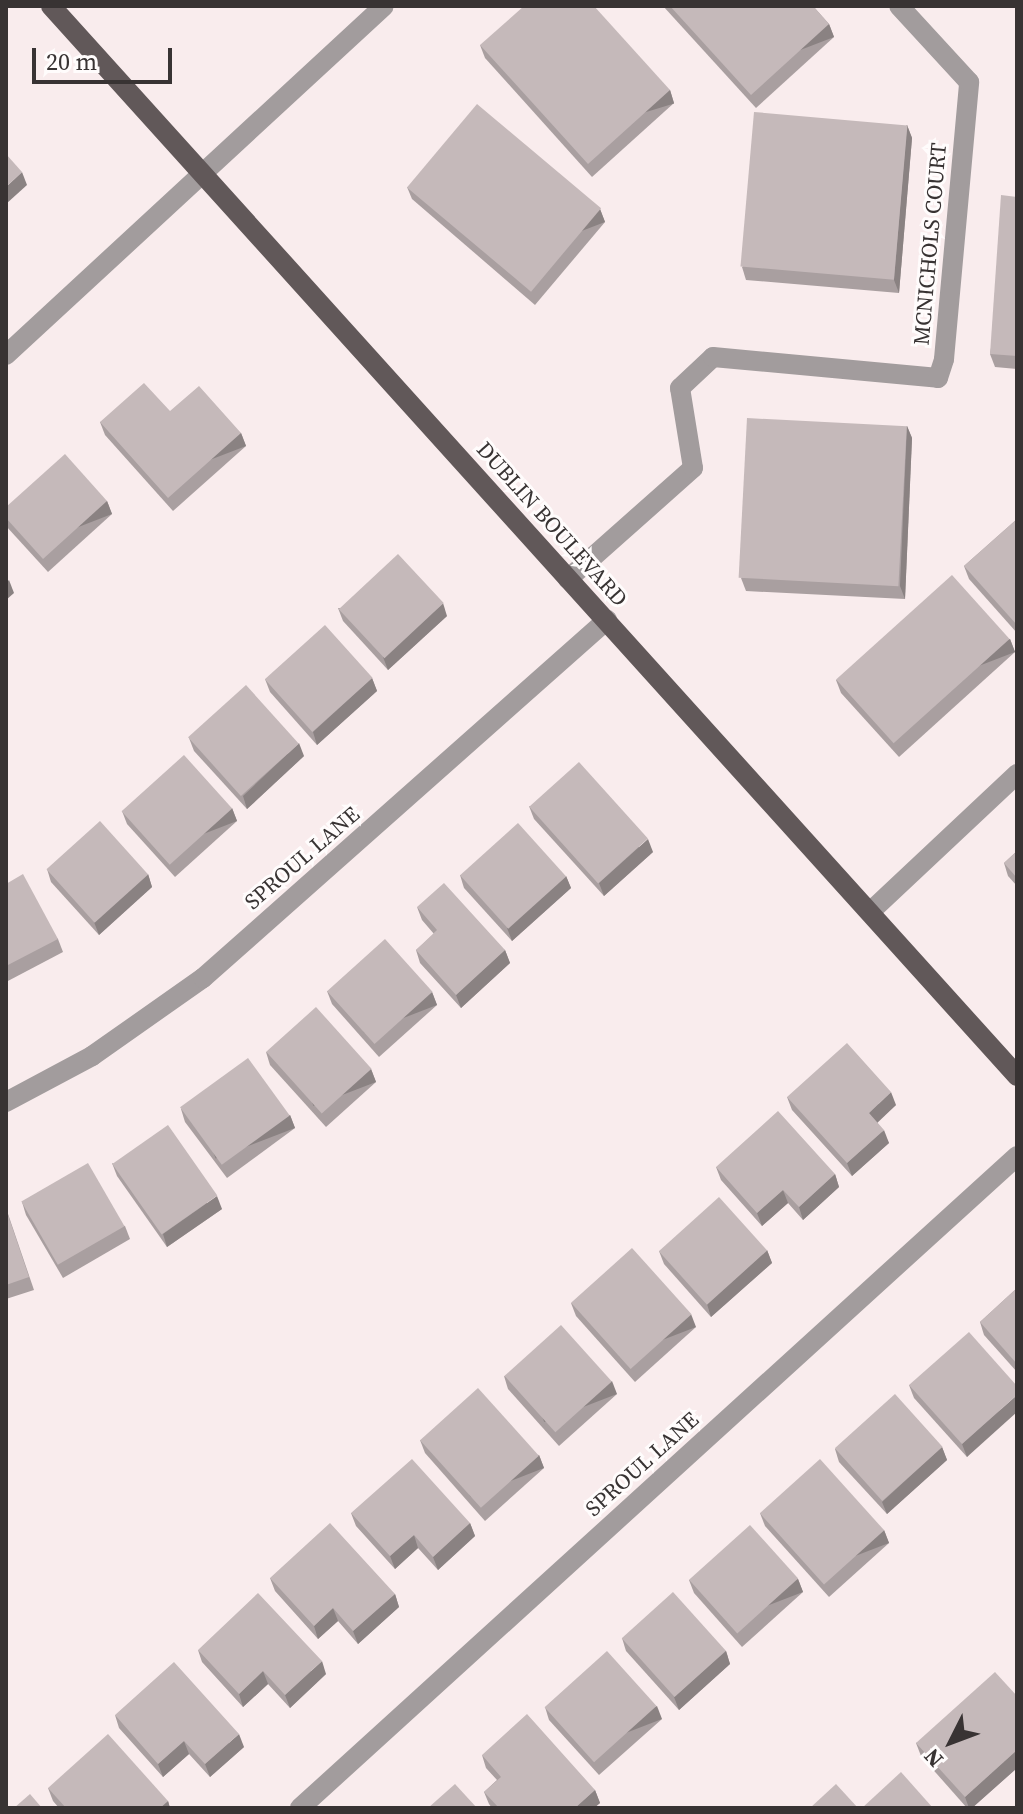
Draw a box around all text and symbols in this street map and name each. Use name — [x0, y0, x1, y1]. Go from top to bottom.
scale bar — [36, 32, 176, 82]
text: 20 m — [46, 45, 97, 78]
street label: MCNICHOLS COURT — [908, 142, 952, 346]
street label: DUBLIN BOULEVARD — [471, 436, 633, 612]
street label: SPROUL LANE — [239, 801, 365, 915]
street label: SPROUL LANE — [580, 1406, 704, 1522]
north arrow — [911, 1702, 991, 1782]
text: N — [917, 1742, 950, 1774]

